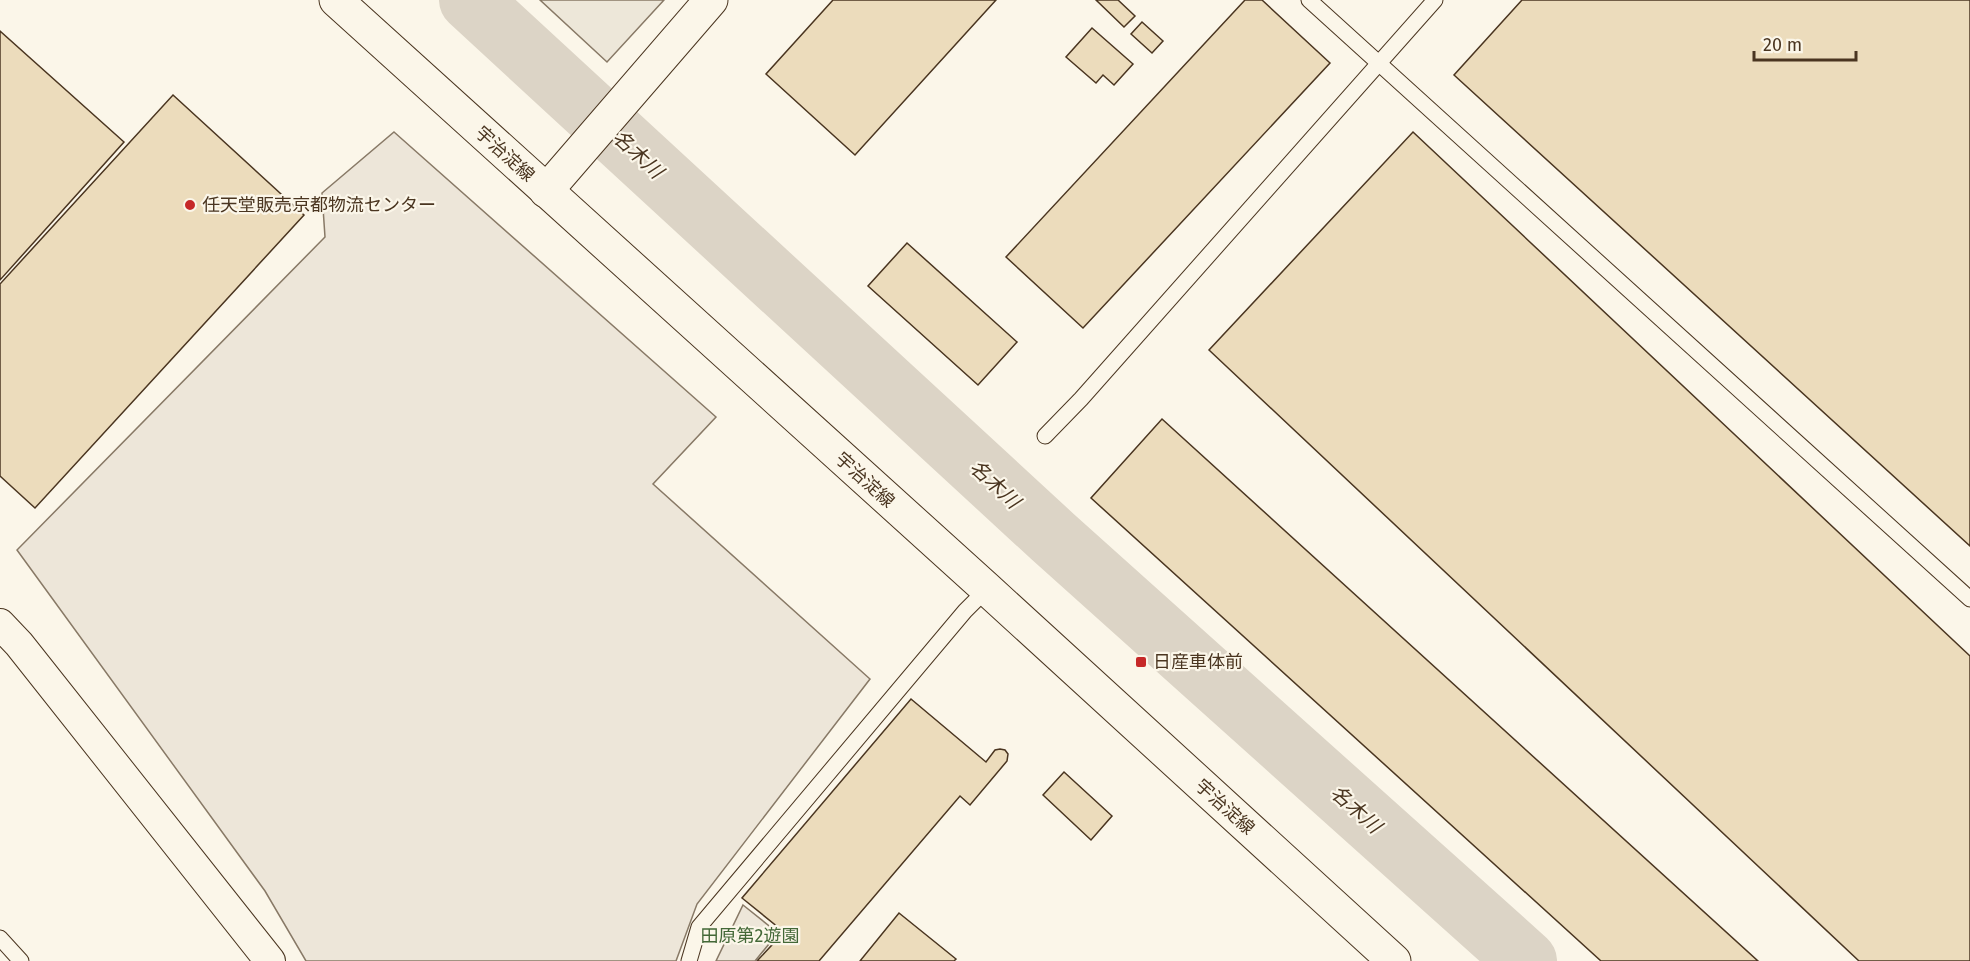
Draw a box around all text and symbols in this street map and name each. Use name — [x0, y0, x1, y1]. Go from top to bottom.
scale bar — [1754, 24, 1856, 62]
text: 20 m — [1763, 34, 1802, 56]
street label: 宇治淀線 — [471, 122, 539, 186]
water label: 名木川 — [608, 125, 670, 185]
place label: 任天堂販売京都物流センター — [202, 194, 436, 216]
marker: 任天堂販売京都物流センター — [183, 198, 197, 212]
street label: 宇治淀線 — [831, 448, 899, 512]
water label: 名木川 — [965, 455, 1027, 515]
place label: 日産車体前 — [1153, 651, 1243, 673]
marker: 日産車体前 — [1134, 655, 1148, 669]
street label: 宇治淀線 — [1191, 775, 1259, 839]
water label: 名木川 — [1326, 780, 1388, 839]
park label: 田原第2遊園 — [701, 925, 799, 947]

